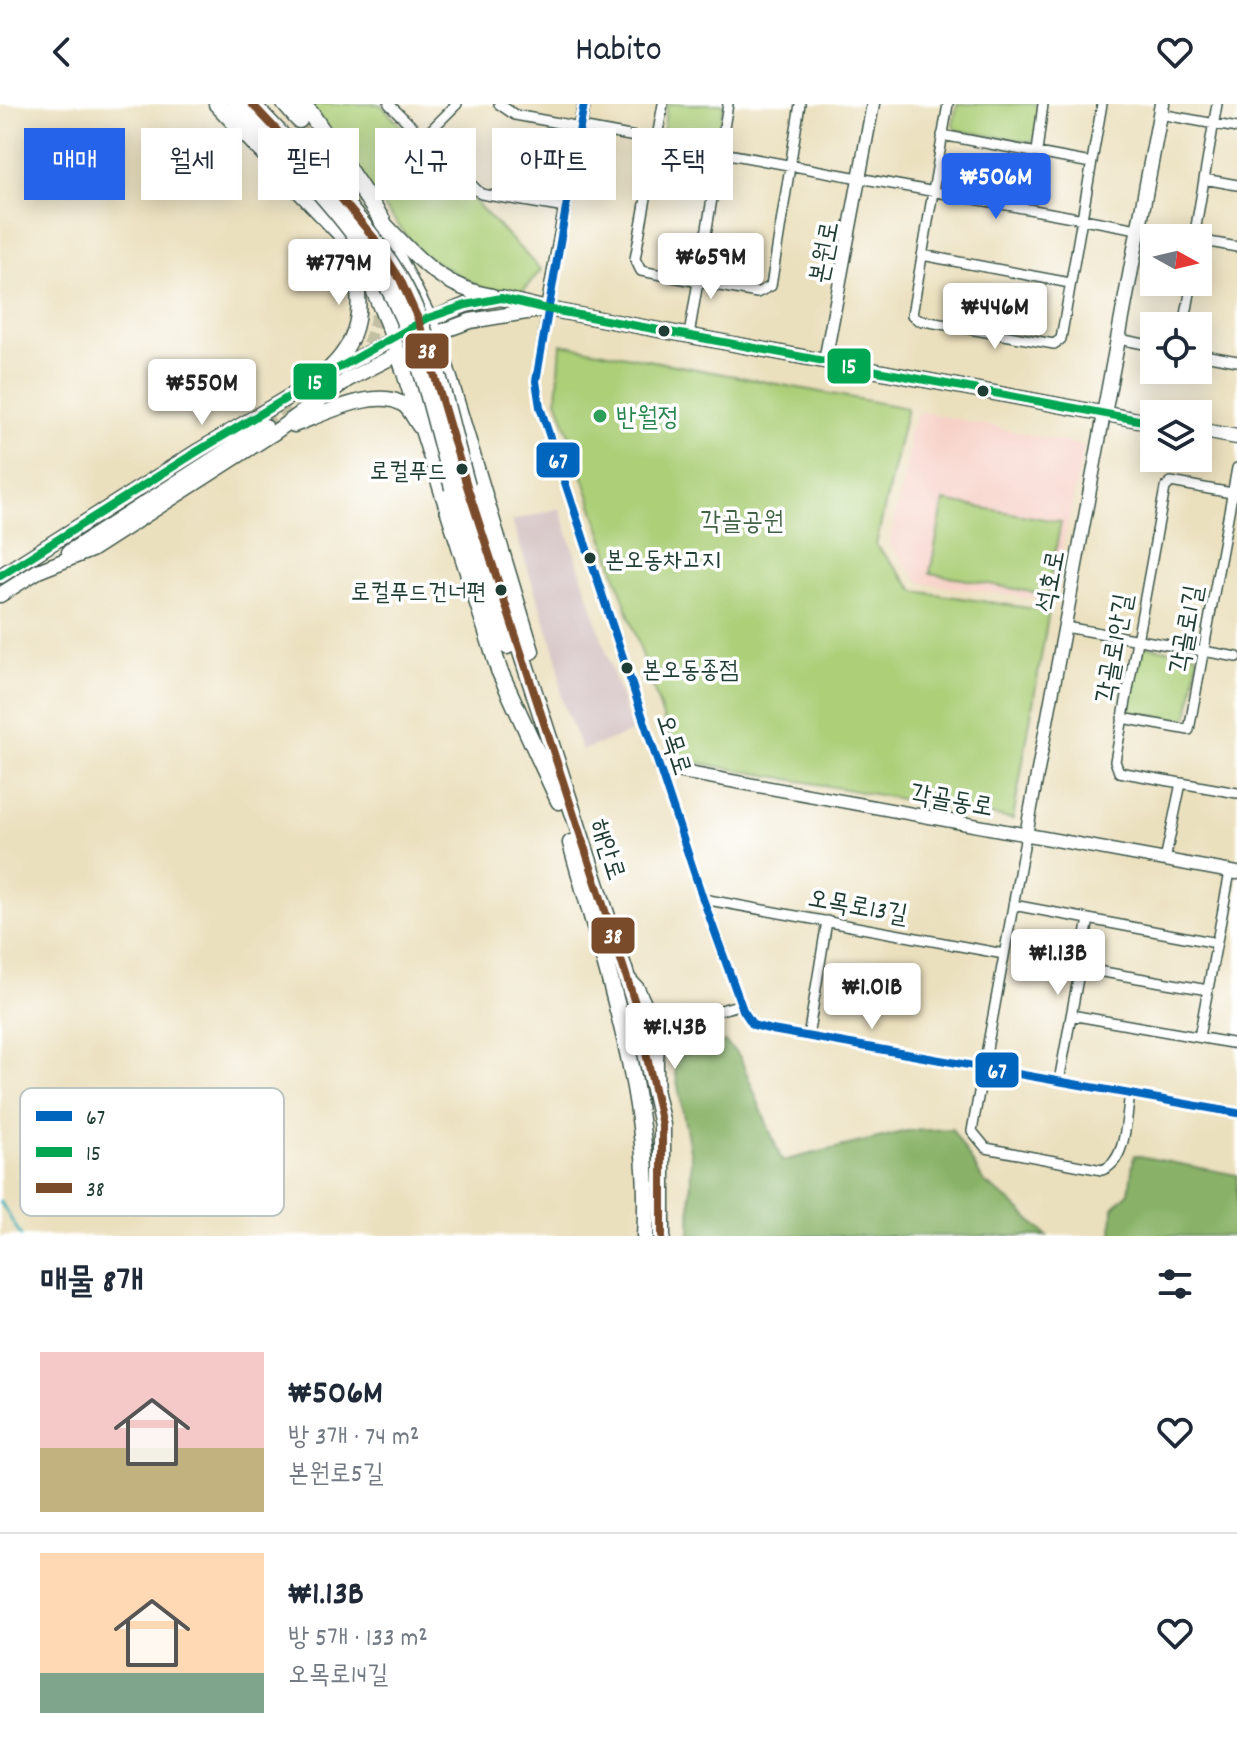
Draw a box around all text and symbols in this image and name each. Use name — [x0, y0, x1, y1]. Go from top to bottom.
text: Habito — [575, 26, 662, 78]
icon: back — [40, 30, 84, 74]
icon: heart — [1153, 30, 1197, 74]
chip: 매매 — [24, 128, 125, 200]
chip: 월세 — [141, 128, 242, 200]
chip: 필터 — [258, 128, 359, 200]
chip: 신규 — [375, 128, 476, 200]
chip: 아파트 — [492, 128, 616, 200]
chip: 주택 — [632, 128, 733, 200]
pin: ₩506M — [940, 153, 1052, 221]
text: ₩506M — [960, 160, 1032, 197]
street label: 본원로 — [802, 218, 851, 287]
north arrow — [1140, 224, 1212, 296]
map controls — [1140, 224, 1212, 472]
pin: ₩659M — [655, 233, 767, 301]
pin: ₩779M — [283, 239, 395, 307]
text: ₩659M — [676, 240, 746, 277]
text: ₩779M — [306, 246, 372, 283]
pin: ₩446M — [939, 283, 1051, 351]
text: ₩446M — [961, 290, 1029, 327]
button: locate — [1140, 312, 1212, 384]
unlabelled marker — [656, 323, 672, 339]
line badge: 38 — [404, 332, 450, 370]
text: 38 — [418, 338, 436, 369]
line badge: 15 — [826, 347, 872, 385]
text: 15 — [841, 353, 857, 384]
pin: ₩550M — [146, 359, 258, 427]
line badge: 15 — [292, 362, 338, 401]
text: ₩550M — [166, 366, 238, 403]
text: 15 — [307, 369, 323, 400]
unlabelled marker — [975, 383, 991, 399]
button: layers — [1140, 400, 1212, 472]
place label: 반월정 — [616, 401, 679, 438]
marker: 반월정 — [591, 407, 609, 425]
line badge: 67 — [535, 441, 581, 479]
text: 67 — [548, 448, 568, 479]
place label: 로컬푸드 — [370, 456, 447, 490]
marker: 로컬푸드 — [454, 461, 470, 477]
park label: 각골공원 — [700, 505, 784, 542]
place label: 본오동차고지 — [605, 545, 721, 579]
street label: 석호로 — [1028, 547, 1077, 616]
marker: 본오동차고지 — [582, 550, 598, 566]
place label: 로컬푸드건너편 — [351, 577, 486, 611]
marker: 로컬푸드건너편 — [493, 582, 509, 598]
street label: 각골로1길 — [1162, 582, 1214, 677]
street label: 각골로1안길 — [1089, 591, 1144, 706]
place label: 본오동종점 — [642, 655, 739, 689]
marker: 본오동종점 — [619, 660, 635, 676]
street label: 오목로 — [644, 710, 699, 781]
street label: 각골동로 — [907, 777, 996, 828]
street label: 해안로 — [578, 815, 633, 886]
street label: 오목로13길 — [804, 881, 910, 935]
line badge: 38 — [590, 916, 636, 955]
text: 38 — [604, 923, 622, 954]
pin: ₩1.13B — [993, 929, 1123, 997]
text: ₩1.13B — [1029, 936, 1087, 973]
pin: ₩1.01B — [807, 963, 937, 1031]
text: ₩1.01B — [842, 970, 902, 1007]
pin: ₩1.43B — [610, 1003, 740, 1071]
text: ₩1.43B — [643, 1010, 707, 1047]
line badge: 67 — [974, 1051, 1020, 1089]
text: 67 — [987, 1058, 1007, 1089]
legend — [20, 1088, 284, 1216]
text: 67 — [86, 1104, 105, 1135]
text: 15 — [86, 1140, 101, 1171]
text: 38 — [86, 1176, 105, 1207]
text: 매물 8개 — [40, 1260, 144, 1309]
icon: filters — [1153, 1262, 1197, 1306]
text: ₩506M — [288, 1371, 383, 1420]
icon: home — [104, 1384, 200, 1480]
icon: heart — [1153, 1410, 1197, 1454]
text: 방 3개 · 74 m² — [288, 1420, 419, 1457]
text: 본원로5길 — [288, 1457, 384, 1494]
text: ₩1.13B — [288, 1572, 364, 1621]
icon: home — [104, 1585, 200, 1681]
icon: heart — [1153, 1611, 1197, 1655]
text: 방 5개 · 133 m² — [288, 1621, 428, 1658]
text: 오목로14길 — [288, 1658, 388, 1695]

